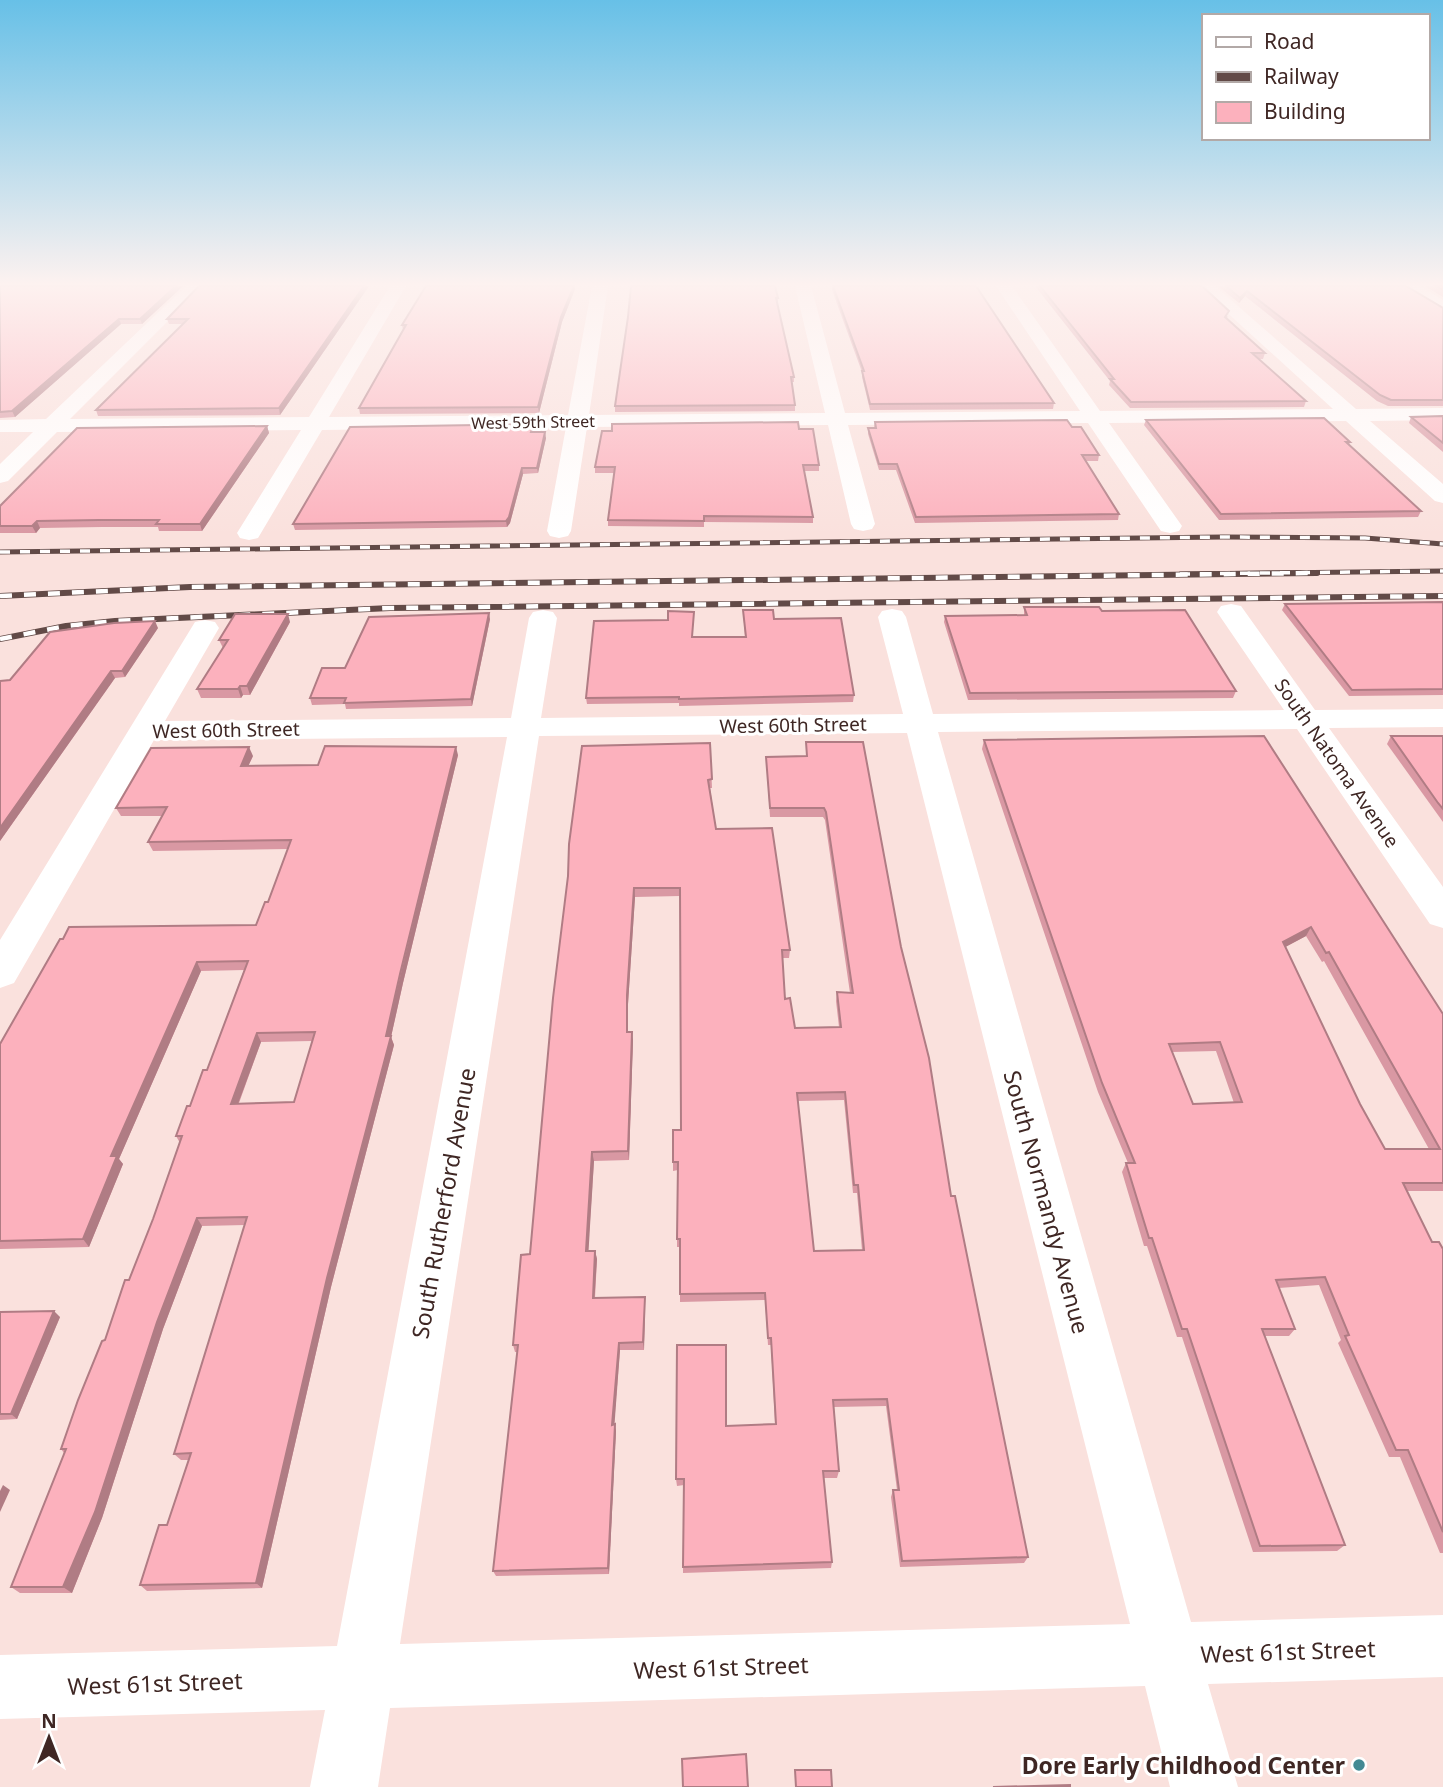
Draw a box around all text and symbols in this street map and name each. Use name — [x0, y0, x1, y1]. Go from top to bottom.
legend — [1202, 14, 1429, 140]
text: Road — [1264, 27, 1314, 55]
text: Railway — [1264, 62, 1339, 90]
text: Building — [1264, 97, 1346, 125]
street label: West 59th Street — [471, 410, 595, 434]
street label: South Natoma Avenue — [1269, 673, 1405, 853]
street label: West 60th Street — [719, 711, 867, 739]
street label: West 60th Street — [152, 716, 300, 744]
street label: South Rutherford Avenue — [403, 1065, 483, 1341]
street label: South Normandy Avenue — [996, 1067, 1098, 1337]
street label: West 61st Street — [1200, 1632, 1376, 1670]
street label: West 61st Street — [633, 1648, 809, 1686]
street label: West 61st Street — [67, 1664, 243, 1702]
north arrow — [14, 1703, 84, 1773]
text: N — [41, 1708, 57, 1734]
place label: Dore Early Childhood Center — [1022, 1749, 1345, 1781]
marker: Dore Early Childhood Center — [1351, 1757, 1367, 1773]

